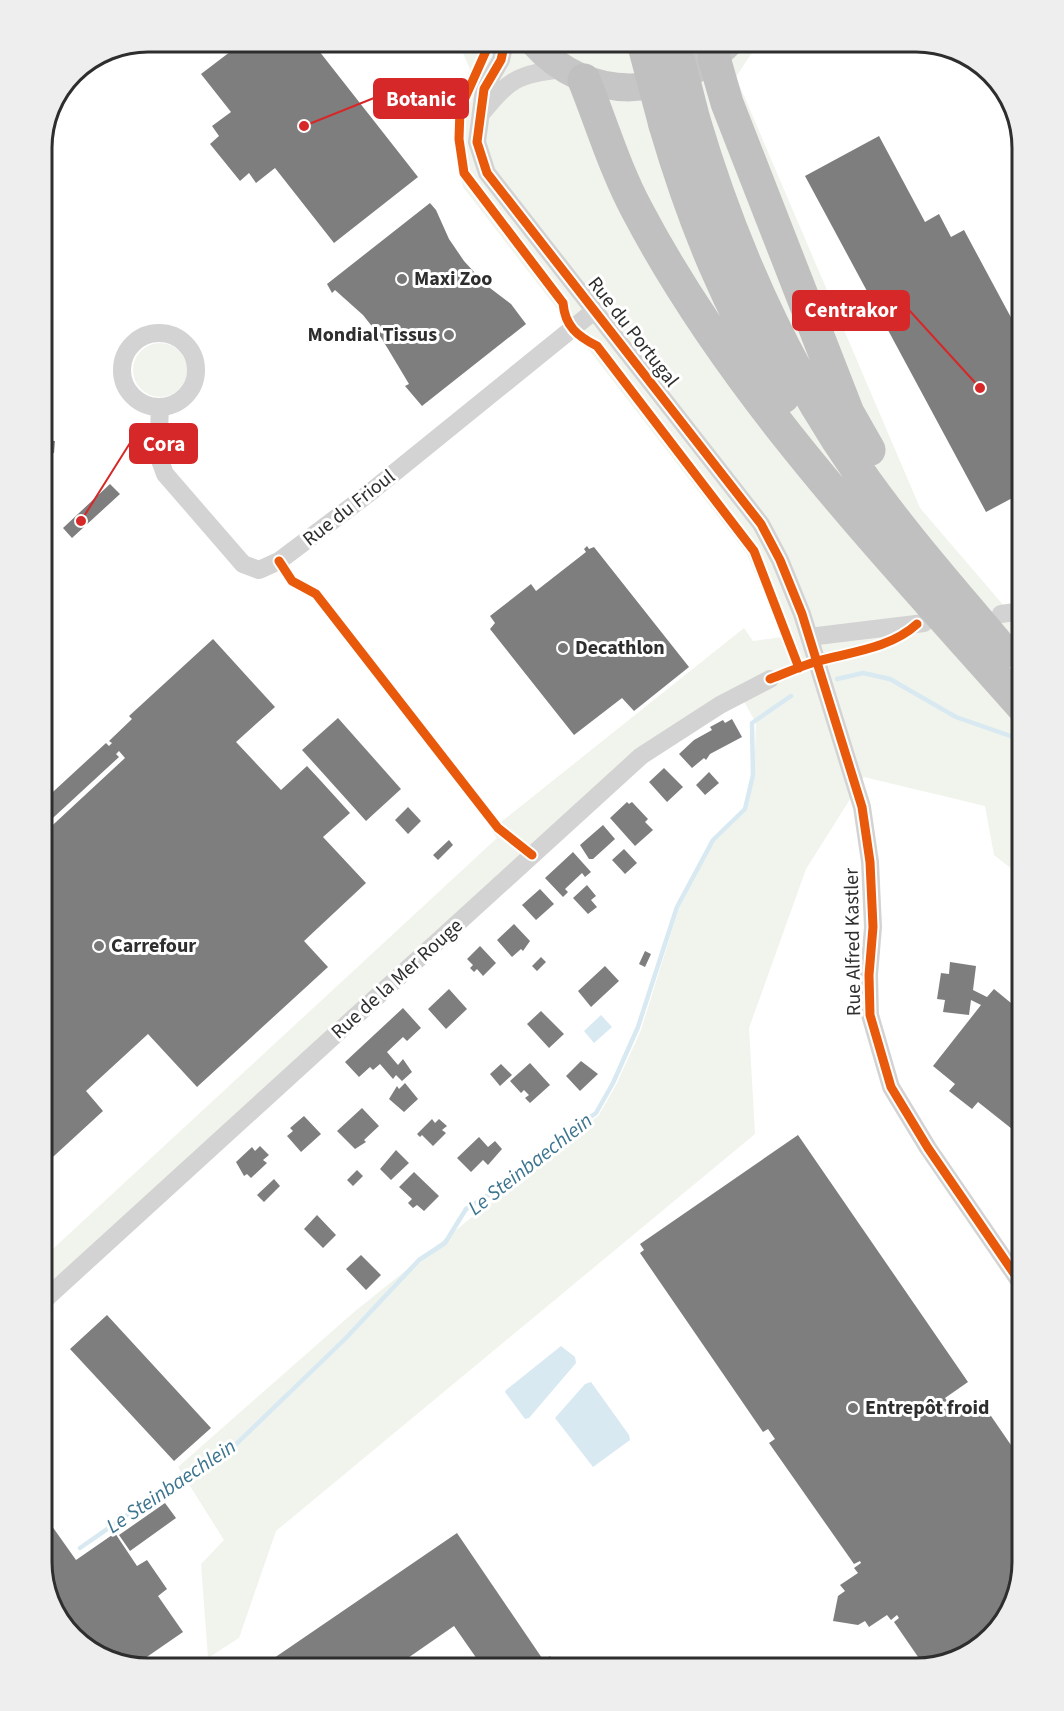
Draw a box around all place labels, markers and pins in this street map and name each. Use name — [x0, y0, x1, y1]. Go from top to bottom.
callout: Botanic — [374, 79, 468, 118]
place label: Maxi Zoo — [414, 265, 492, 293]
marker: Maxi Zoo — [395, 272, 409, 286]
callout: Centrakor — [793, 291, 909, 330]
place label: Mondial Tissus — [307, 321, 437, 349]
marker: Mondial Tissus — [442, 328, 456, 342]
callout: Cora — [130, 424, 197, 463]
place label: Decathlon — [575, 634, 665, 662]
marker: Decathlon — [556, 641, 570, 655]
place label: Carrefour — [111, 932, 196, 960]
marker: Carrefour — [92, 939, 106, 953]
place label: Entrepôt froid — [865, 1394, 990, 1422]
marker: Entrepôt froid — [846, 1401, 860, 1415]

